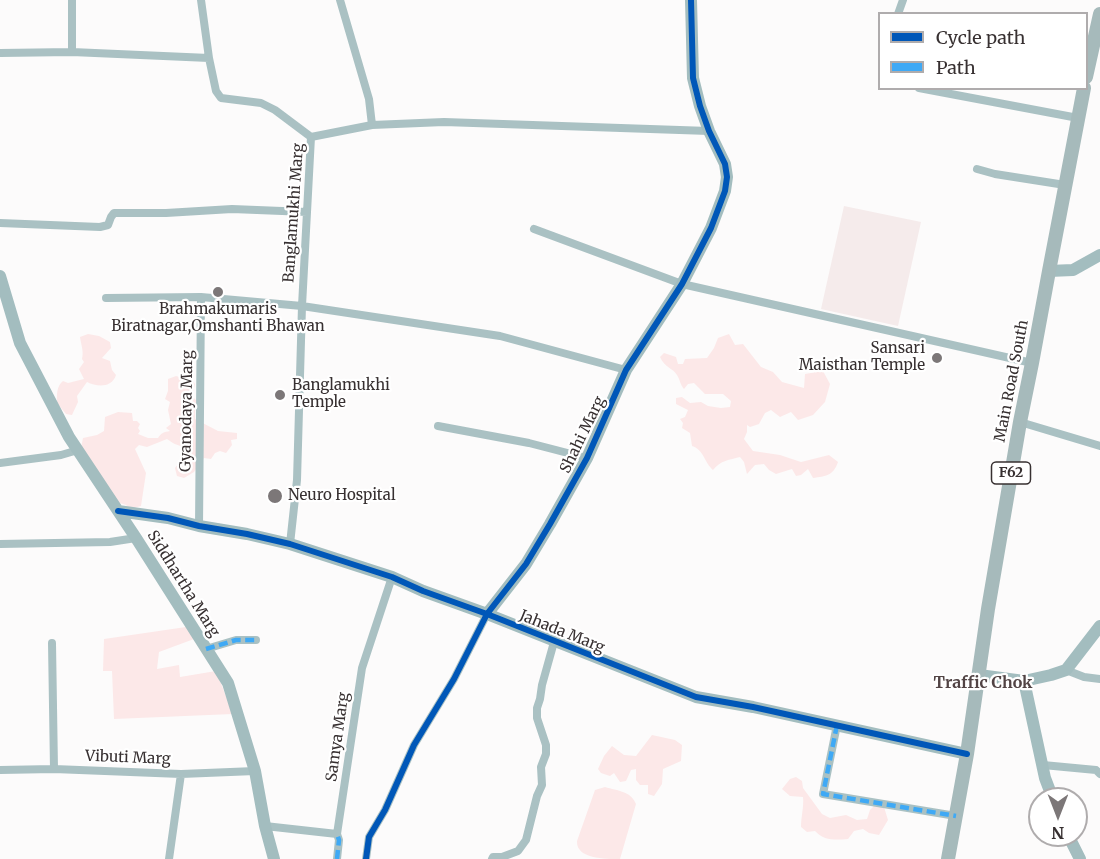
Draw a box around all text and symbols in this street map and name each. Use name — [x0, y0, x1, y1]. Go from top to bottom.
legend — [878, 12, 1088, 90]
text: Cycle path — [936, 26, 1025, 49]
text: Path — [936, 56, 976, 79]
street label: Banglamukhi Marg — [280, 143, 308, 283]
marker: Brahmakumaris Biratnagar,Omshanti Bhawan — [211, 285, 225, 299]
place label: Brahmakumaris Biratnagar,Omshanti Bhawan — [111, 301, 325, 336]
street label: Main Road South — [991, 318, 1033, 444]
place label: Sansari Maisthan Temple — [799, 340, 925, 375]
street label: Gyanodaya Marg — [177, 350, 197, 472]
marker: Sansari Maisthan Temple — [930, 351, 944, 365]
place label: Banglamukhi Temple — [292, 377, 390, 412]
marker: Banglamukhi Temple — [273, 388, 287, 402]
street label: Shahi Marg — [557, 394, 609, 476]
road number: F62 — [992, 462, 1030, 484]
marker: Neuro Hospital — [266, 487, 284, 505]
place label: Neuro Hospital — [288, 487, 396, 505]
street label: Siddhartha Marg — [143, 527, 223, 641]
street label: Jahada Marg — [517, 607, 607, 657]
district label: Traffic Chok — [934, 673, 1032, 693]
street label: Samya Marg — [323, 691, 353, 783]
street label: Vibuti Marg — [85, 748, 171, 768]
north arrow — [1028, 787, 1088, 847]
text: N — [1052, 823, 1064, 843]

